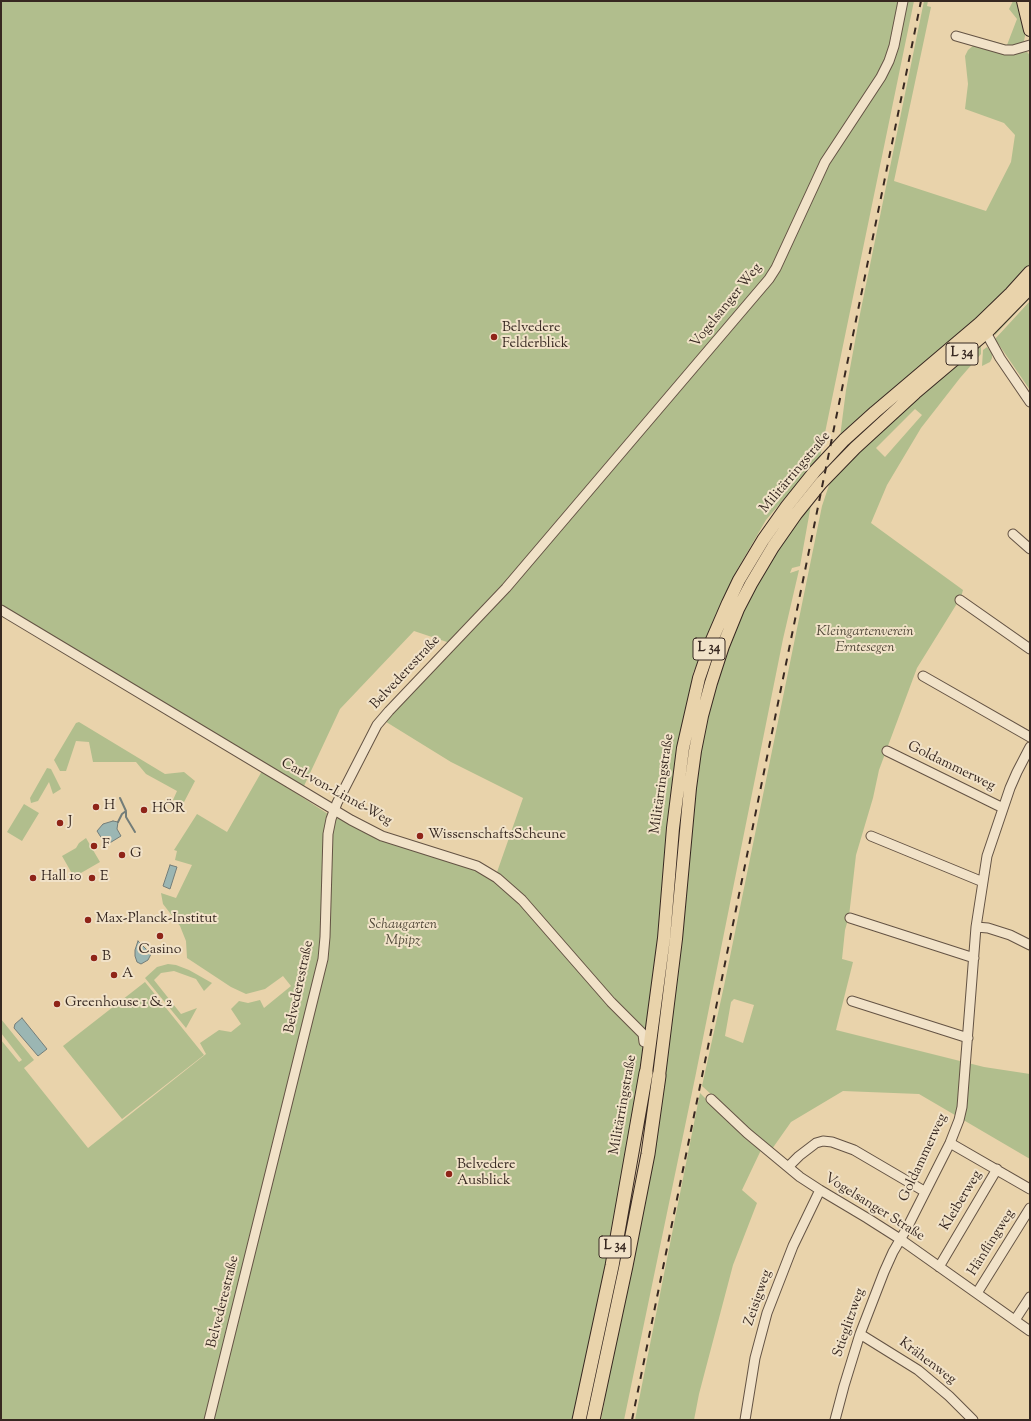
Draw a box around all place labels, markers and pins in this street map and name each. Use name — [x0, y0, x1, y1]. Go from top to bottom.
place label: Belvedere Felderblick — [502, 321, 568, 354]
marker: Belvedere Felderblick — [489, 332, 499, 342]
place label: H — [104, 799, 115, 815]
marker: H — [91, 802, 101, 812]
place label: HÖR — [152, 802, 185, 818]
marker: HÖR — [139, 805, 149, 815]
place label: J — [68, 815, 72, 831]
marker: J — [55, 818, 65, 828]
place label: WissenschaftsScheune — [428, 828, 566, 844]
marker: WissenschaftsScheune — [415, 831, 425, 841]
place label: F — [102, 838, 110, 854]
marker: F — [89, 841, 99, 851]
place label: G — [130, 847, 141, 863]
marker: G — [117, 850, 127, 860]
place label: Hall 10 — [41, 870, 81, 886]
place label: E — [100, 870, 108, 886]
marker: Hall 10 — [28, 873, 38, 883]
marker: E — [87, 873, 97, 883]
place label: Max-Planck-Institut — [96, 912, 217, 928]
marker: Max-Planck-Institut — [83, 915, 93, 925]
marker: Casino — [155, 931, 165, 941]
place label: Casino — [139, 943, 181, 959]
place label: B — [102, 950, 111, 966]
marker: B — [89, 953, 99, 963]
place label: A — [122, 967, 133, 983]
marker: A — [109, 970, 119, 980]
place label: Greenhouse 1 & 2 — [65, 996, 172, 1012]
marker: Greenhouse 1 & 2 — [52, 999, 62, 1009]
place label: Belvedere Ausblick — [457, 1158, 516, 1190]
marker: Belvedere Ausblick — [444, 1169, 454, 1179]

